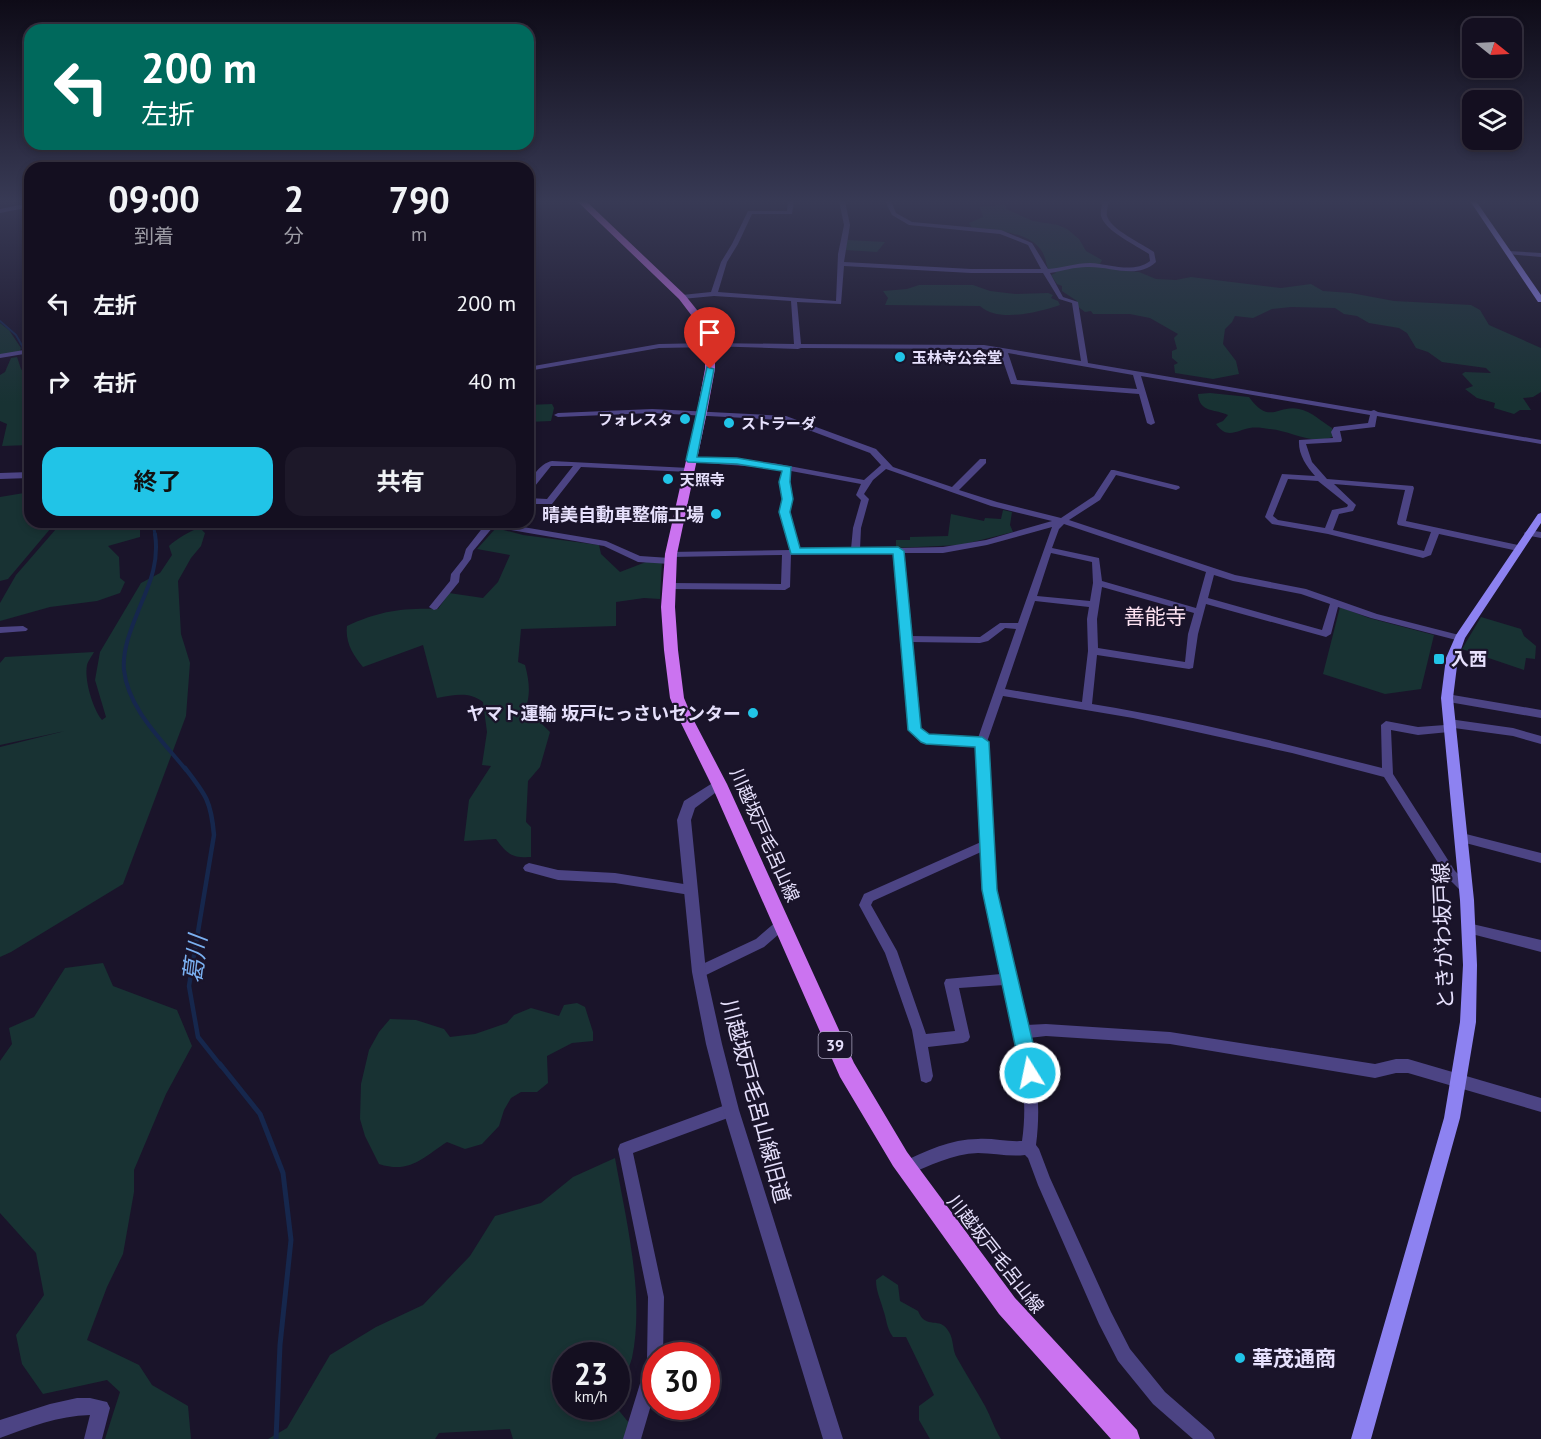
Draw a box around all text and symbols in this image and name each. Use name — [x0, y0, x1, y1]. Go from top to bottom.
north arrow — [1462, 18, 1522, 78]
map controls — [1462, 18, 1522, 150]
text: 200 m — [141, 40, 257, 95]
icon: left — [42, 48, 120, 126]
button: layers — [1462, 90, 1522, 150]
text: 左折 — [141, 97, 195, 131]
text: 09:00 — [108, 175, 200, 222]
text: 2 — [284, 175, 304, 222]
text: 790 — [388, 176, 450, 223]
text: m — [411, 221, 427, 247]
text: 到着 — [134, 223, 174, 249]
text: 分 — [284, 223, 304, 249]
icon: left — [42, 287, 75, 320]
text: 200 m — [456, 289, 516, 317]
text: 左折 — [93, 291, 137, 319]
pin — [684, 307, 735, 369]
icon: arrive — [693, 316, 726, 349]
place label: 玉林寺公会堂 — [912, 348, 1002, 367]
marker: 玉林寺公会堂 — [893, 350, 907, 364]
icon: right — [42, 365, 75, 398]
text: 40 m — [468, 367, 516, 395]
text: 右折 — [93, 369, 137, 397]
place label: フォレスタ — [598, 410, 673, 429]
marker: フォレスタ — [678, 412, 692, 426]
place label: ストラーダ — [741, 414, 816, 433]
marker: ストラーダ — [722, 416, 736, 430]
button: 終了 — [42, 447, 273, 516]
button: 共有 — [285, 447, 516, 516]
place label: 天照寺 — [680, 470, 725, 489]
marker: 天照寺 — [661, 472, 675, 486]
place label: 晴美自動車整備工場 — [542, 503, 704, 526]
marker: 晴美自動車整備工場 — [709, 507, 723, 521]
district label: 善能寺 — [1124, 603, 1187, 630]
place label: 入西 — [1451, 648, 1487, 671]
marker: 入西 — [1432, 652, 1446, 666]
place label: ヤマト運輸 坂戸にっさいセンター — [466, 702, 741, 725]
marker: ヤマト運輸 坂戸にっさいセンター — [746, 706, 760, 720]
street label: 川越坂戸毛呂山線 — [725, 765, 805, 905]
street label: ときがわ坂戸線 — [1427, 862, 1459, 1010]
water label: 葛川 — [177, 930, 214, 985]
street label: 川越坂戸毛呂山線旧道 — [716, 996, 796, 1206]
road number: 39 — [818, 1032, 852, 1058]
position arrow — [998, 1041, 1062, 1105]
street label: 川越坂戸毛呂山線 — [943, 1190, 1049, 1318]
speed limit sign: 30 — [642, 1342, 720, 1420]
place label: 華茂通商 — [1252, 1345, 1336, 1372]
marker: 華茂通商 — [1233, 1351, 1247, 1365]
text: 23 — [574, 1354, 608, 1393]
text: km/h — [575, 1387, 607, 1406]

